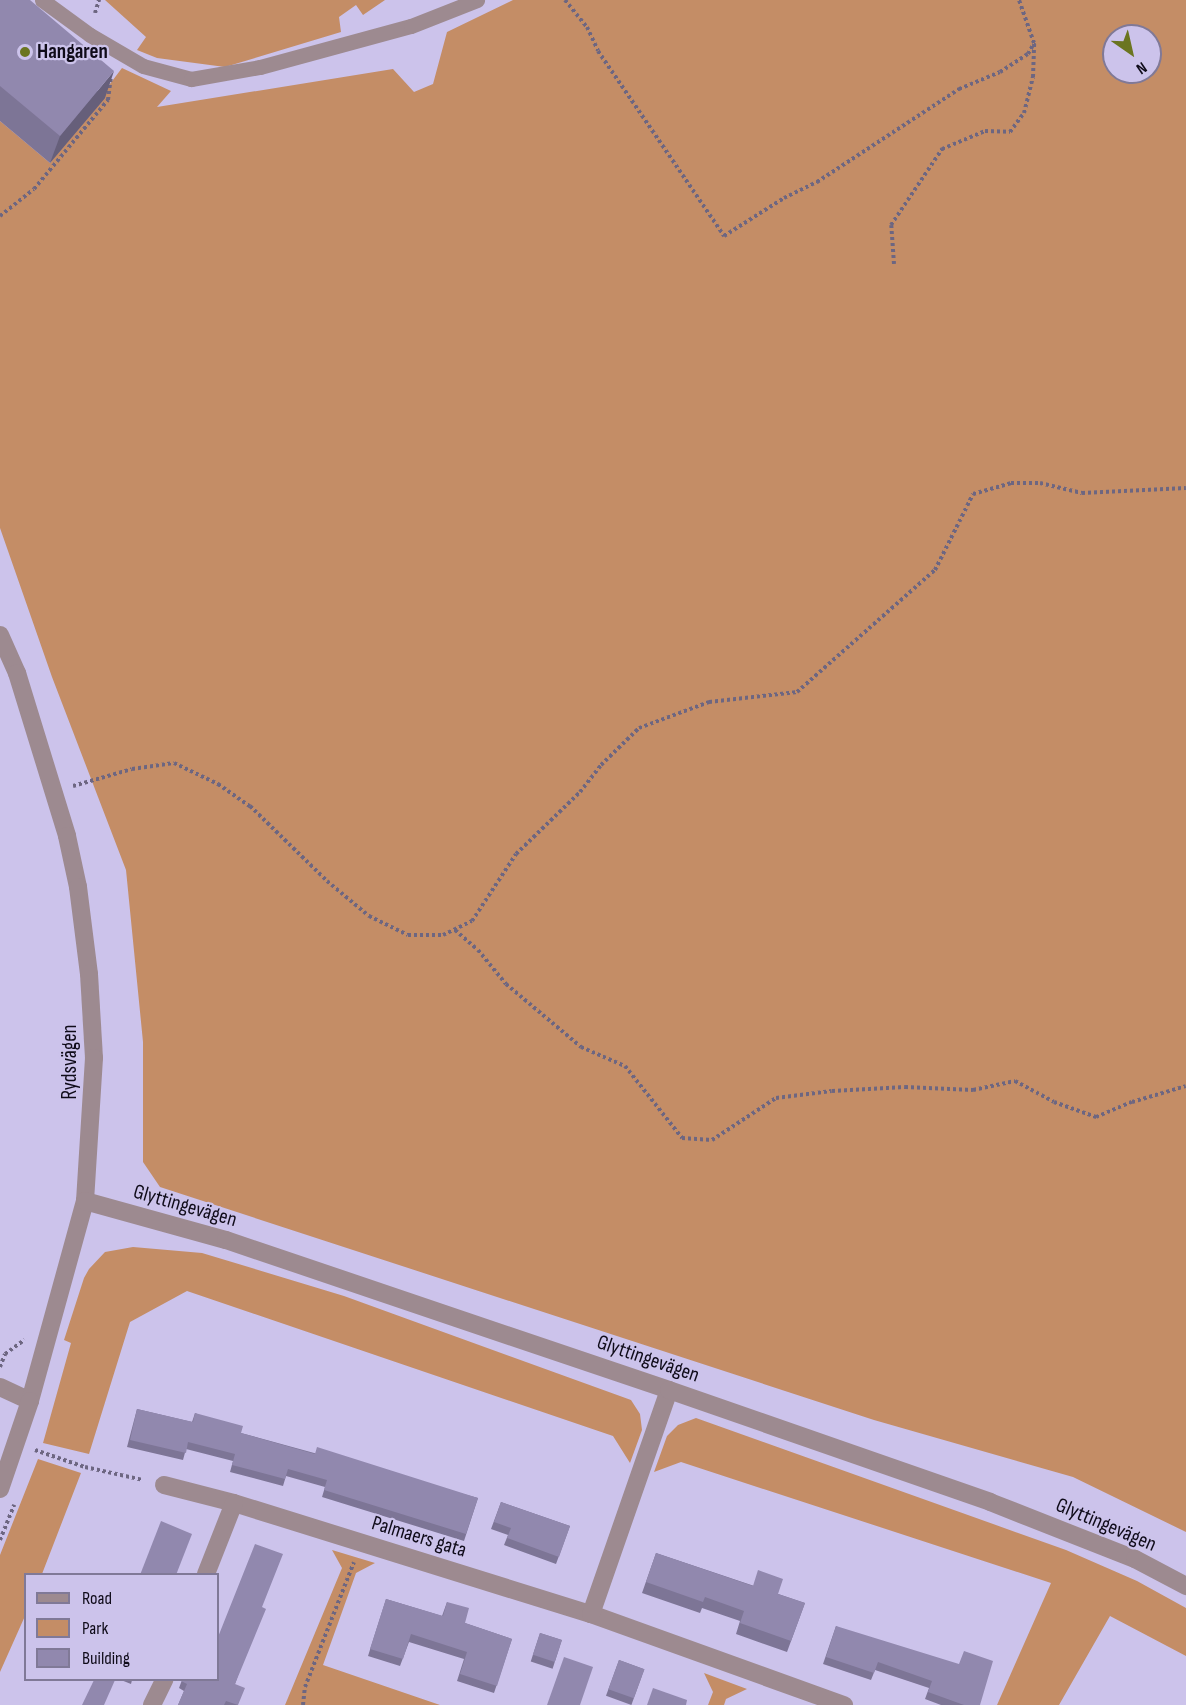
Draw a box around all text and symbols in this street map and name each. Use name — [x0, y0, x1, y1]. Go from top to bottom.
north arrow — [1102, 24, 1162, 84]
place label: Hangaren — [37, 39, 108, 65]
marker: Hangaren — [18, 45, 32, 59]
text: N — [1132, 57, 1150, 78]
street label: Rydsvägen — [57, 1024, 83, 1100]
street label: Glyttingevägen — [130, 1179, 240, 1233]
street label: Glyttingevägen — [594, 1330, 702, 1388]
street label: Glyttingevägen — [1052, 1493, 1160, 1557]
street label: Palmaers gata — [369, 1511, 469, 1563]
legend — [24, 1573, 219, 1681]
text: Road — [82, 1588, 112, 1609]
text: Park — [82, 1618, 108, 1639]
text: Building — [82, 1648, 130, 1669]

